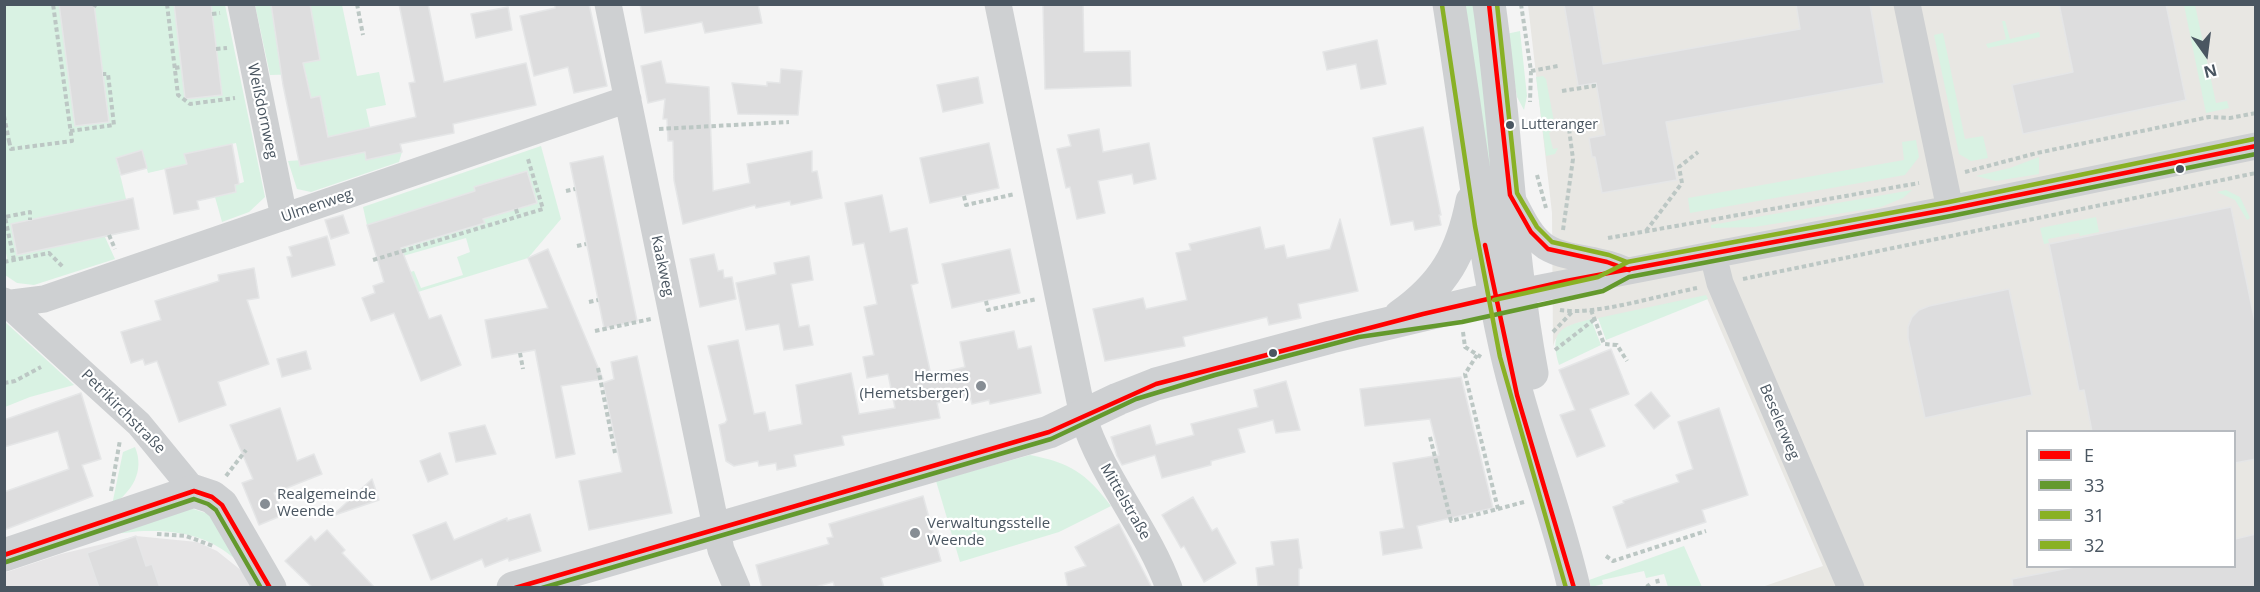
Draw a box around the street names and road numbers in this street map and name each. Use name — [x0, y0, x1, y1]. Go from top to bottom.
street label: Weißdornweg — [243, 62, 281, 160]
street label: Ulmenweg — [279, 185, 355, 227]
street label: Kaakweg — [647, 234, 677, 298]
street label: Petrikirchstraße — [77, 366, 169, 458]
street label: Beselerweg — [1755, 382, 1803, 462]
street label: Mittelstraße — [1096, 461, 1154, 543]

